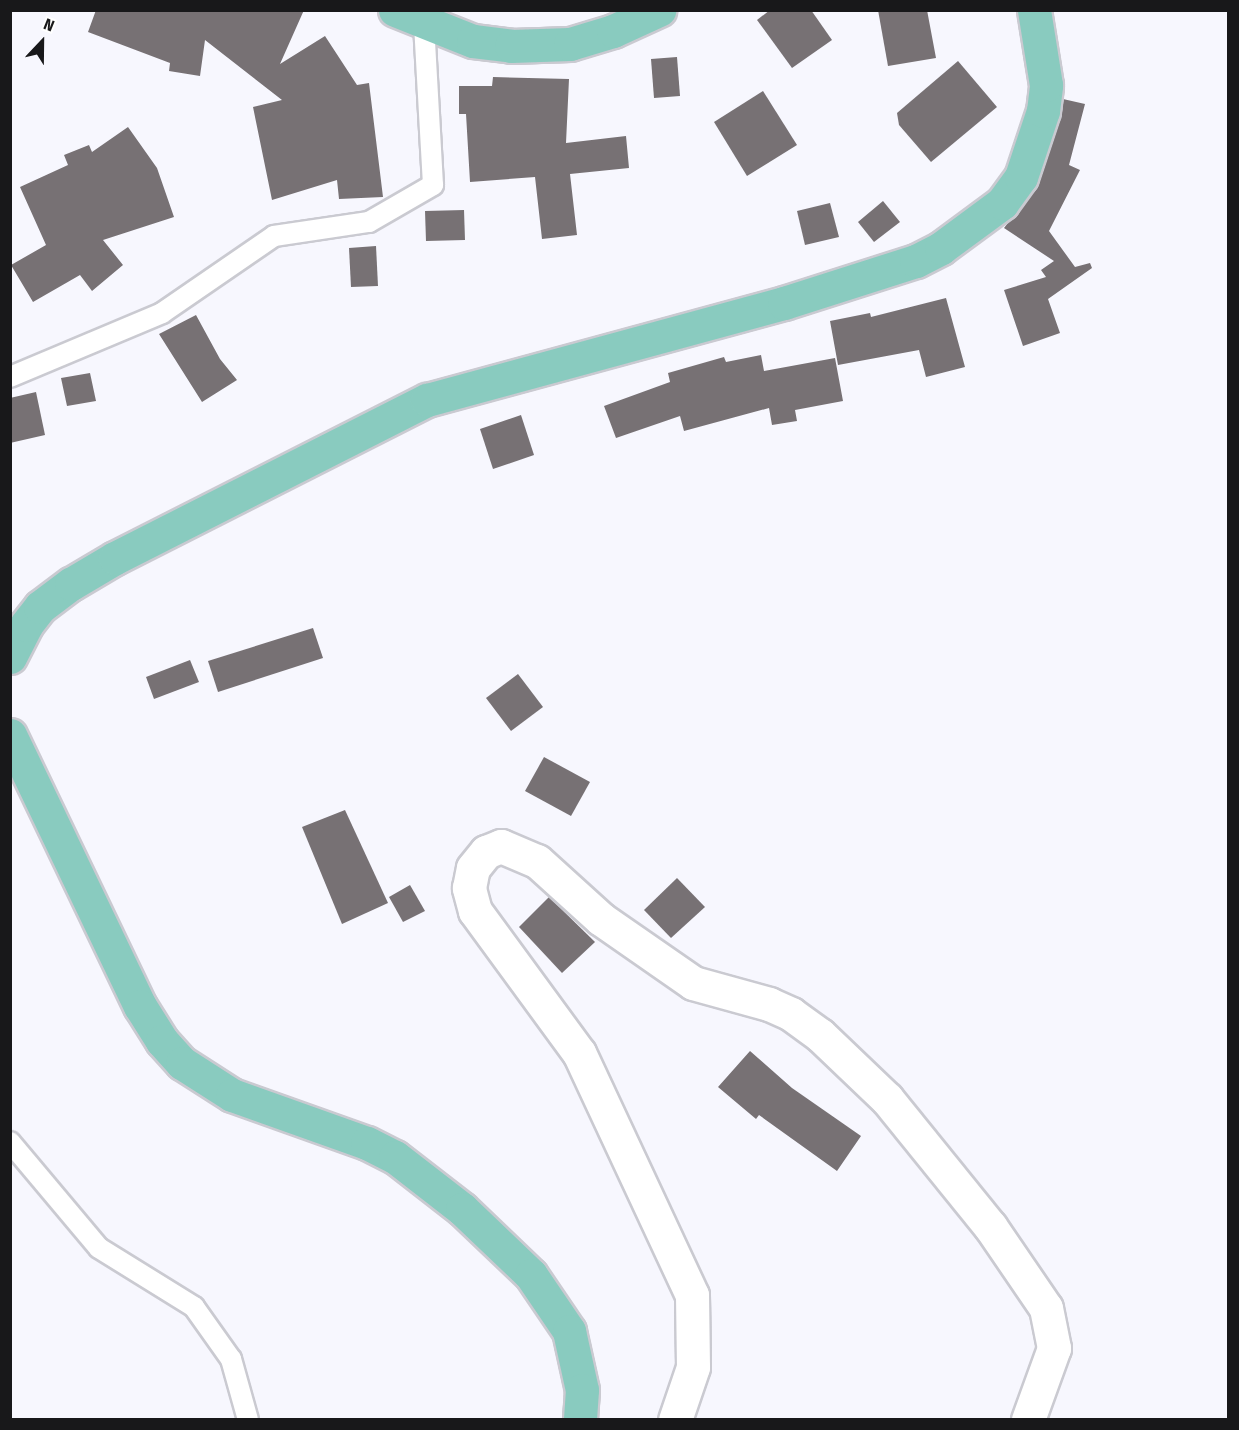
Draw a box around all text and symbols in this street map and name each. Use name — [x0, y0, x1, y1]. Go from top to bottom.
north arrow — [12, 12, 72, 72]
text: N — [41, 14, 57, 35]

